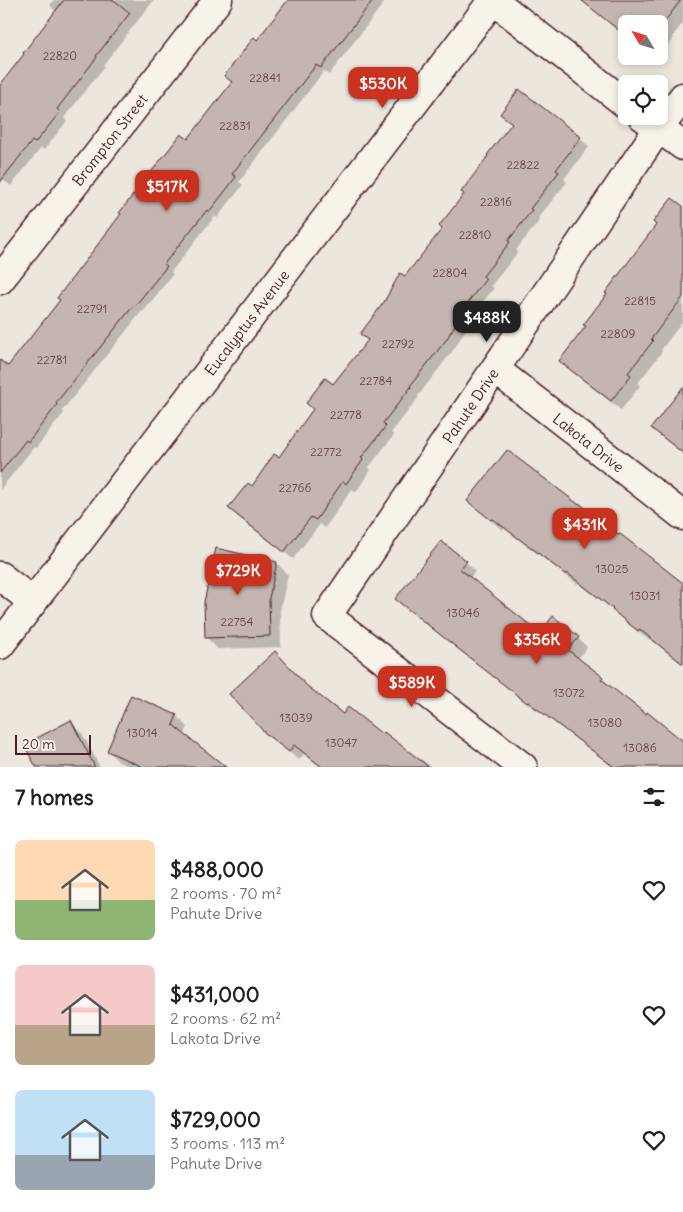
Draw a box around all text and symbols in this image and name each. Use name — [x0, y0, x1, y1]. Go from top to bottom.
north arrow — [618, 15, 668, 65]
map controls — [618, 15, 668, 125]
house number: 22820 — [43, 48, 77, 63]
pin: $530K — [348, 66, 418, 109]
house number: 22841 — [249, 70, 281, 85]
text: $530K — [359, 73, 407, 93]
button: locate — [618, 75, 668, 125]
street label: Brompton Street — [68, 90, 151, 189]
house number: 22831 — [219, 118, 251, 133]
house number: 22822 — [506, 157, 540, 172]
pin: $517K — [132, 170, 202, 212]
text: $517K — [146, 176, 188, 196]
house number: 22816 — [480, 194, 512, 209]
house number: 22810 — [459, 227, 491, 242]
house number: 22804 — [433, 265, 468, 280]
street label: Eucalyptus Avenue — [200, 266, 293, 379]
house number: 22815 — [624, 293, 656, 308]
pin: $488K — [452, 300, 522, 343]
house number: 22791 — [77, 301, 107, 316]
text: $488K — [464, 307, 510, 327]
house number: 22809 — [601, 326, 636, 341]
house number: 22792 — [382, 336, 415, 351]
house number: 22781 — [37, 352, 67, 367]
street label: Pahute Drive — [438, 364, 502, 447]
house number: 22784 — [360, 373, 392, 388]
house number: 22778 — [330, 407, 362, 422]
street label: Lakota Drive — [549, 409, 628, 476]
house number: 22772 — [310, 444, 342, 459]
house number: 22766 — [279, 480, 311, 495]
pin: $431K — [550, 508, 620, 550]
text: $431K — [563, 514, 607, 534]
pin: $729K — [203, 554, 273, 596]
text: $729K — [216, 560, 260, 580]
house number: 13025 — [596, 561, 629, 576]
house number: 13031 — [630, 588, 660, 603]
house number: 13046 — [446, 605, 480, 620]
house number: 22754 — [221, 614, 253, 629]
pin: $356K — [502, 622, 572, 665]
text: $356K — [514, 629, 560, 649]
pin: $589K — [377, 666, 447, 708]
text: $589K — [389, 672, 435, 692]
house number: 13072 — [553, 685, 585, 700]
house number: 13039 — [279, 710, 313, 725]
house number: 13080 — [588, 715, 622, 730]
house number: 13014 — [126, 725, 158, 740]
scale bar — [15, 732, 91, 755]
text: 20 m — [22, 735, 55, 753]
house number: 13047 — [325, 735, 357, 750]
house number: 13086 — [623, 740, 657, 755]
icon: filters — [640, 783, 668, 811]
text: 7 homes — [15, 784, 94, 811]
text: $488,000 — [170, 856, 264, 883]
icon: home — [55, 860, 115, 920]
icon: heart — [640, 876, 668, 904]
text: 2 rooms · 70 m² — [170, 883, 282, 903]
text: Pahute Drive — [170, 903, 262, 923]
text: $431,000 — [170, 981, 260, 1008]
icon: home — [55, 985, 115, 1045]
icon: heart — [640, 1001, 668, 1029]
text: 2 rooms · 62 m² — [170, 1008, 281, 1028]
text: Lakota Drive — [170, 1028, 261, 1048]
text: $729,000 — [170, 1106, 261, 1133]
icon: home — [55, 1110, 115, 1170]
icon: heart — [640, 1126, 668, 1154]
text: 3 rooms · 113 m² — [170, 1133, 285, 1153]
text: Pahute Drive — [170, 1153, 262, 1173]

